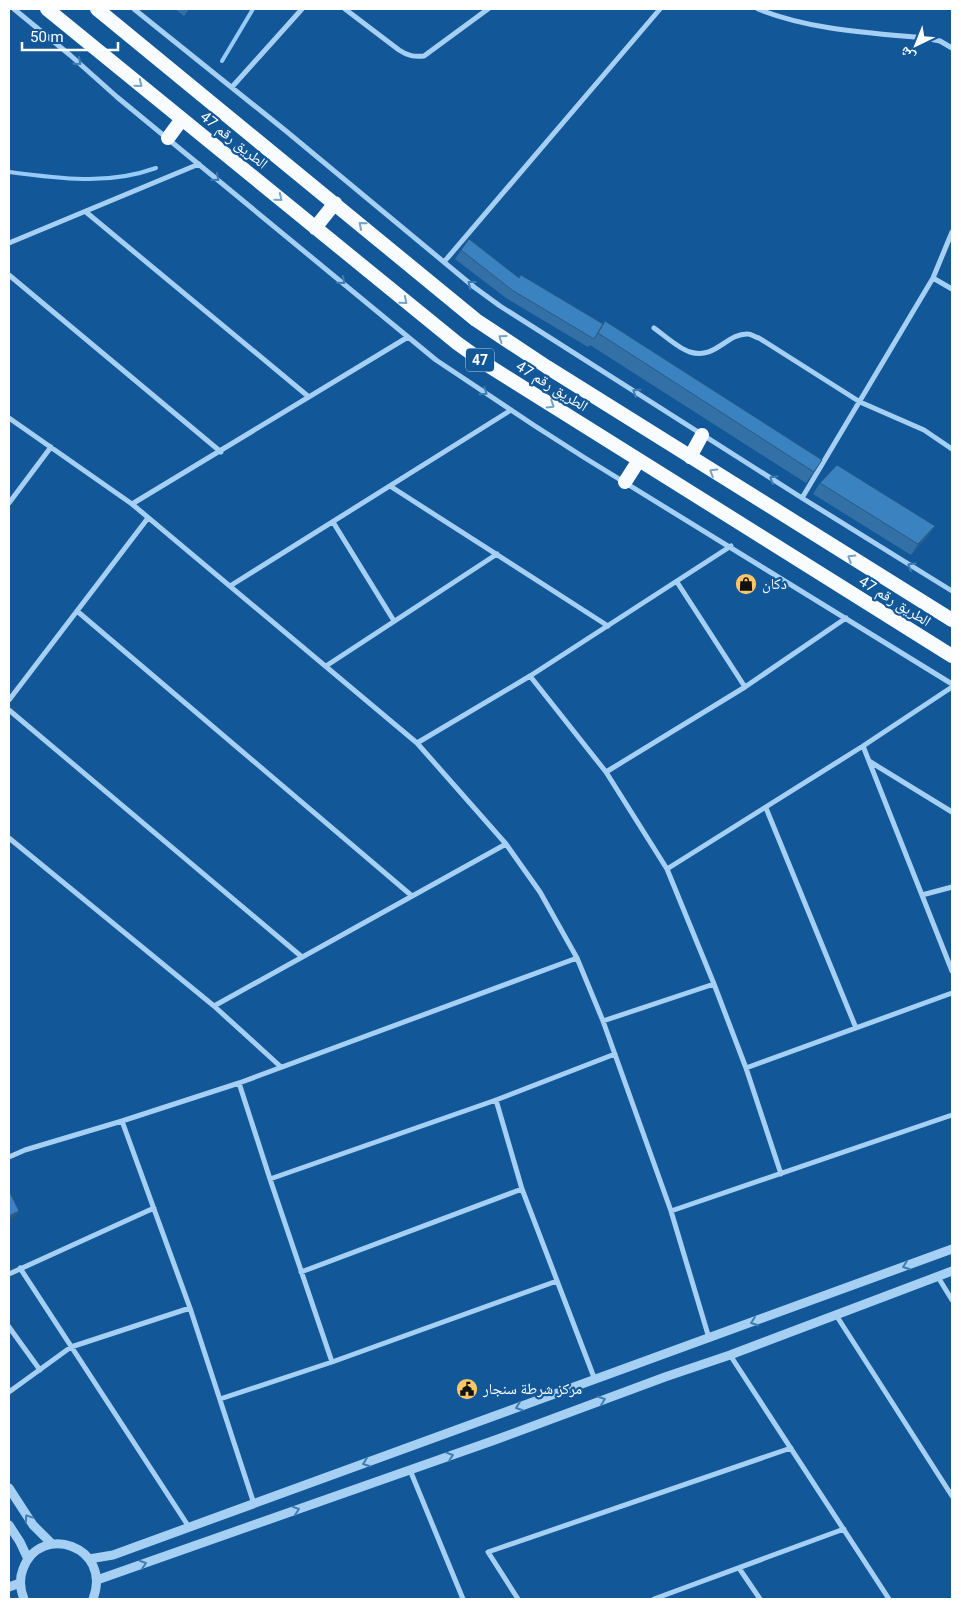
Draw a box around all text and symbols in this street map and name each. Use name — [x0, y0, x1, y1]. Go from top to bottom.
scale bar — [22, 20, 119, 52]
north arrow — [891, 20, 941, 70]
text: 50 m — [30, 28, 64, 46]
text: ش — [896, 43, 919, 65]
one-way arrow — [73, 56, 82, 65]
one-way arrow — [134, 78, 143, 87]
street label: الطريق رقم 47 — [196, 107, 271, 173]
one-way arrow — [210, 172, 219, 181]
one-way arrow — [273, 192, 282, 201]
one-way arrow — [358, 222, 367, 231]
one-way arrow — [336, 276, 345, 285]
one-way arrow — [467, 281, 477, 290]
one-way arrow — [398, 295, 407, 304]
one-way arrow — [498, 335, 508, 344]
road number: 47 — [466, 348, 494, 372]
street label: الطريق رقم 47 — [512, 357, 591, 416]
one-way arrow — [478, 385, 487, 395]
one-way arrow — [633, 388, 642, 398]
one-way arrow — [546, 398, 555, 408]
one-way arrow — [710, 468, 719, 478]
one-way arrow — [769, 476, 778, 486]
one-way arrow — [848, 554, 857, 564]
one-way arrow — [907, 562, 916, 572]
shop icon: دكان — [734, 572, 758, 596]
street label: الطريق رقم 47 — [855, 572, 934, 631]
place label: دكان — [762, 575, 787, 594]
one-way arrow — [903, 1260, 911, 1270]
one-way arrow — [750, 1316, 759, 1326]
public building icon: مركز شرطة سنجار — [455, 1377, 479, 1401]
place label: مركز شرطة سنجار — [482, 1380, 582, 1398]
one-way arrow — [597, 1396, 606, 1406]
one-way arrow — [515, 1401, 524, 1411]
one-way arrow — [445, 1452, 453, 1462]
one-way arrow — [363, 1457, 371, 1467]
one-way arrow — [292, 1506, 300, 1516]
one-way arrow — [25, 1514, 35, 1523]
one-way arrow — [138, 1560, 147, 1570]

